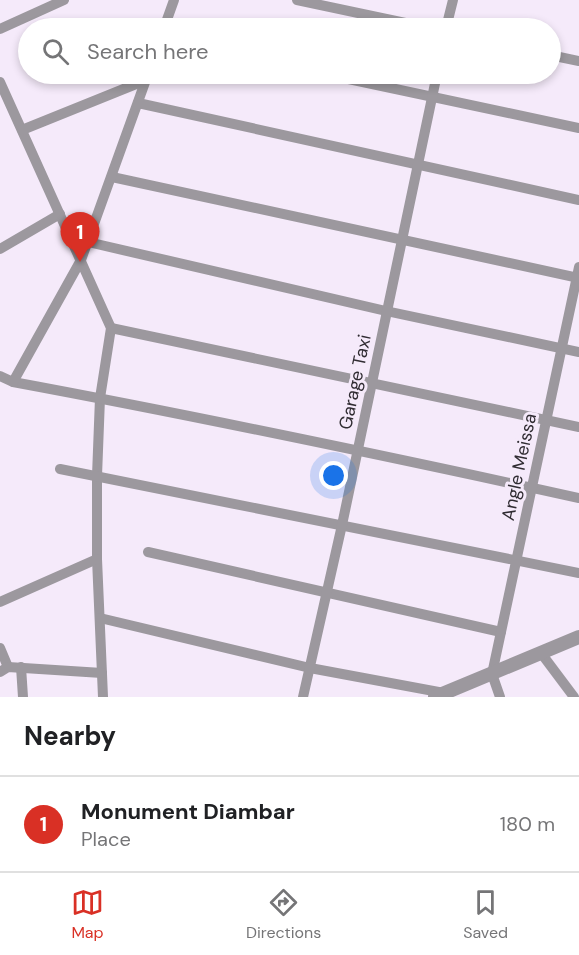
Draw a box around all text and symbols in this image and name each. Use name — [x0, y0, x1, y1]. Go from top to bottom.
search box — [18, 18, 561, 84]
icon: search — [39, 35, 72, 68]
text: Search here — [87, 37, 208, 66]
pin: 1 — [60, 212, 100, 262]
street label: Garage Taxi — [333, 332, 377, 432]
street label: Angle Meissa — [496, 411, 542, 523]
your location — [319, 461, 348, 490]
text: Nearby — [24, 719, 116, 753]
text: Monument Diambar — [81, 797, 295, 826]
text: 1 — [40, 811, 47, 837]
text: 180 m — [500, 811, 555, 837]
text: Place — [81, 826, 131, 852]
tab: Map — [71, 886, 104, 943]
tab: Directions — [246, 886, 321, 943]
tab: Saved — [463, 886, 508, 943]

